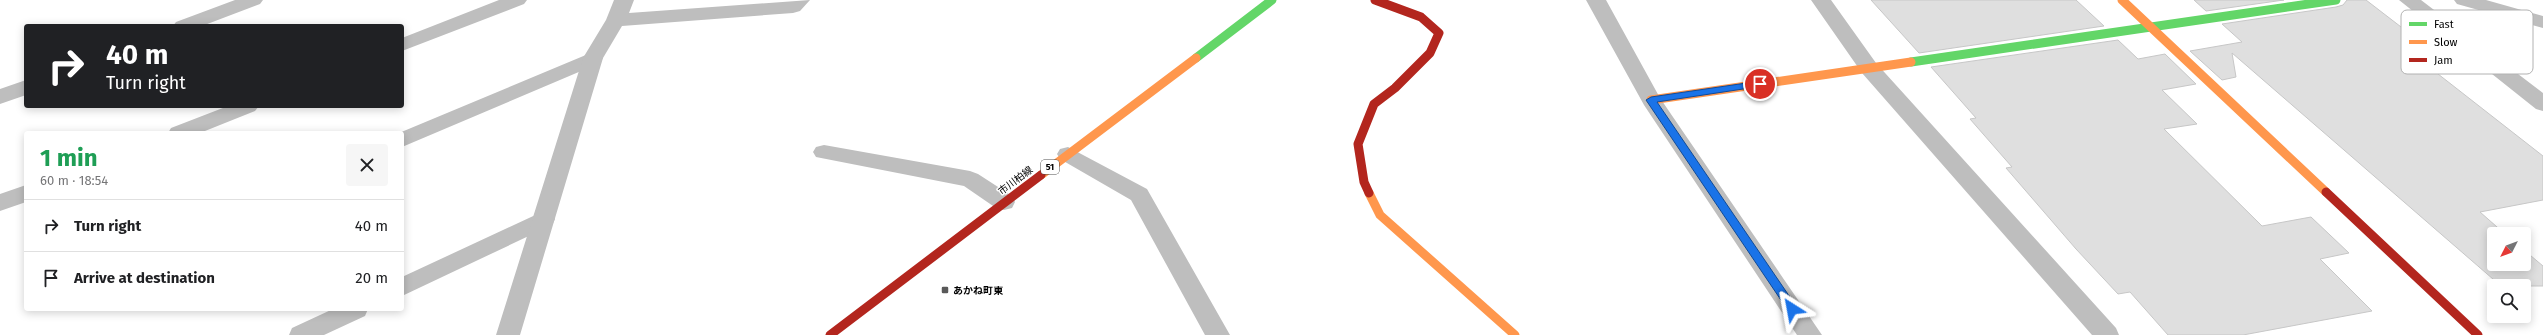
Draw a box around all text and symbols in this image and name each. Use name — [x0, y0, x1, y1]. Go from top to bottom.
legend — [2401, 10, 2533, 74]
text: Fast — [2434, 18, 2454, 31]
text: Slow — [2434, 36, 2458, 49]
text: 40 m — [106, 38, 169, 71]
icon: right — [40, 40, 92, 92]
text: Jam — [2434, 54, 2453, 67]
pin — [1743, 67, 1777, 101]
text: Turn right — [106, 72, 186, 94]
icon: arrive — [1749, 73, 1771, 95]
text: 1 min — [40, 144, 98, 172]
button: close — [346, 144, 388, 186]
road number: 51 — [1041, 160, 1059, 174]
street label: 市川柏線 — [996, 164, 1035, 198]
text: 60 m · 18:54 — [40, 173, 108, 188]
icon: right — [40, 215, 62, 237]
text: Turn right — [74, 217, 141, 235]
text: 40 m — [355, 217, 388, 235]
north arrow — [2487, 227, 2531, 271]
map controls — [2487, 227, 2531, 323]
icon: arrive — [40, 267, 62, 289]
text: Arrive at destination — [74, 269, 215, 287]
text: 20 m — [355, 269, 388, 287]
button: search — [2487, 279, 2531, 323]
marker: あかね町東 — [940, 285, 950, 295]
place label: あかね町東 — [953, 285, 1004, 297]
position arrow — [1771, 288, 1813, 330]

